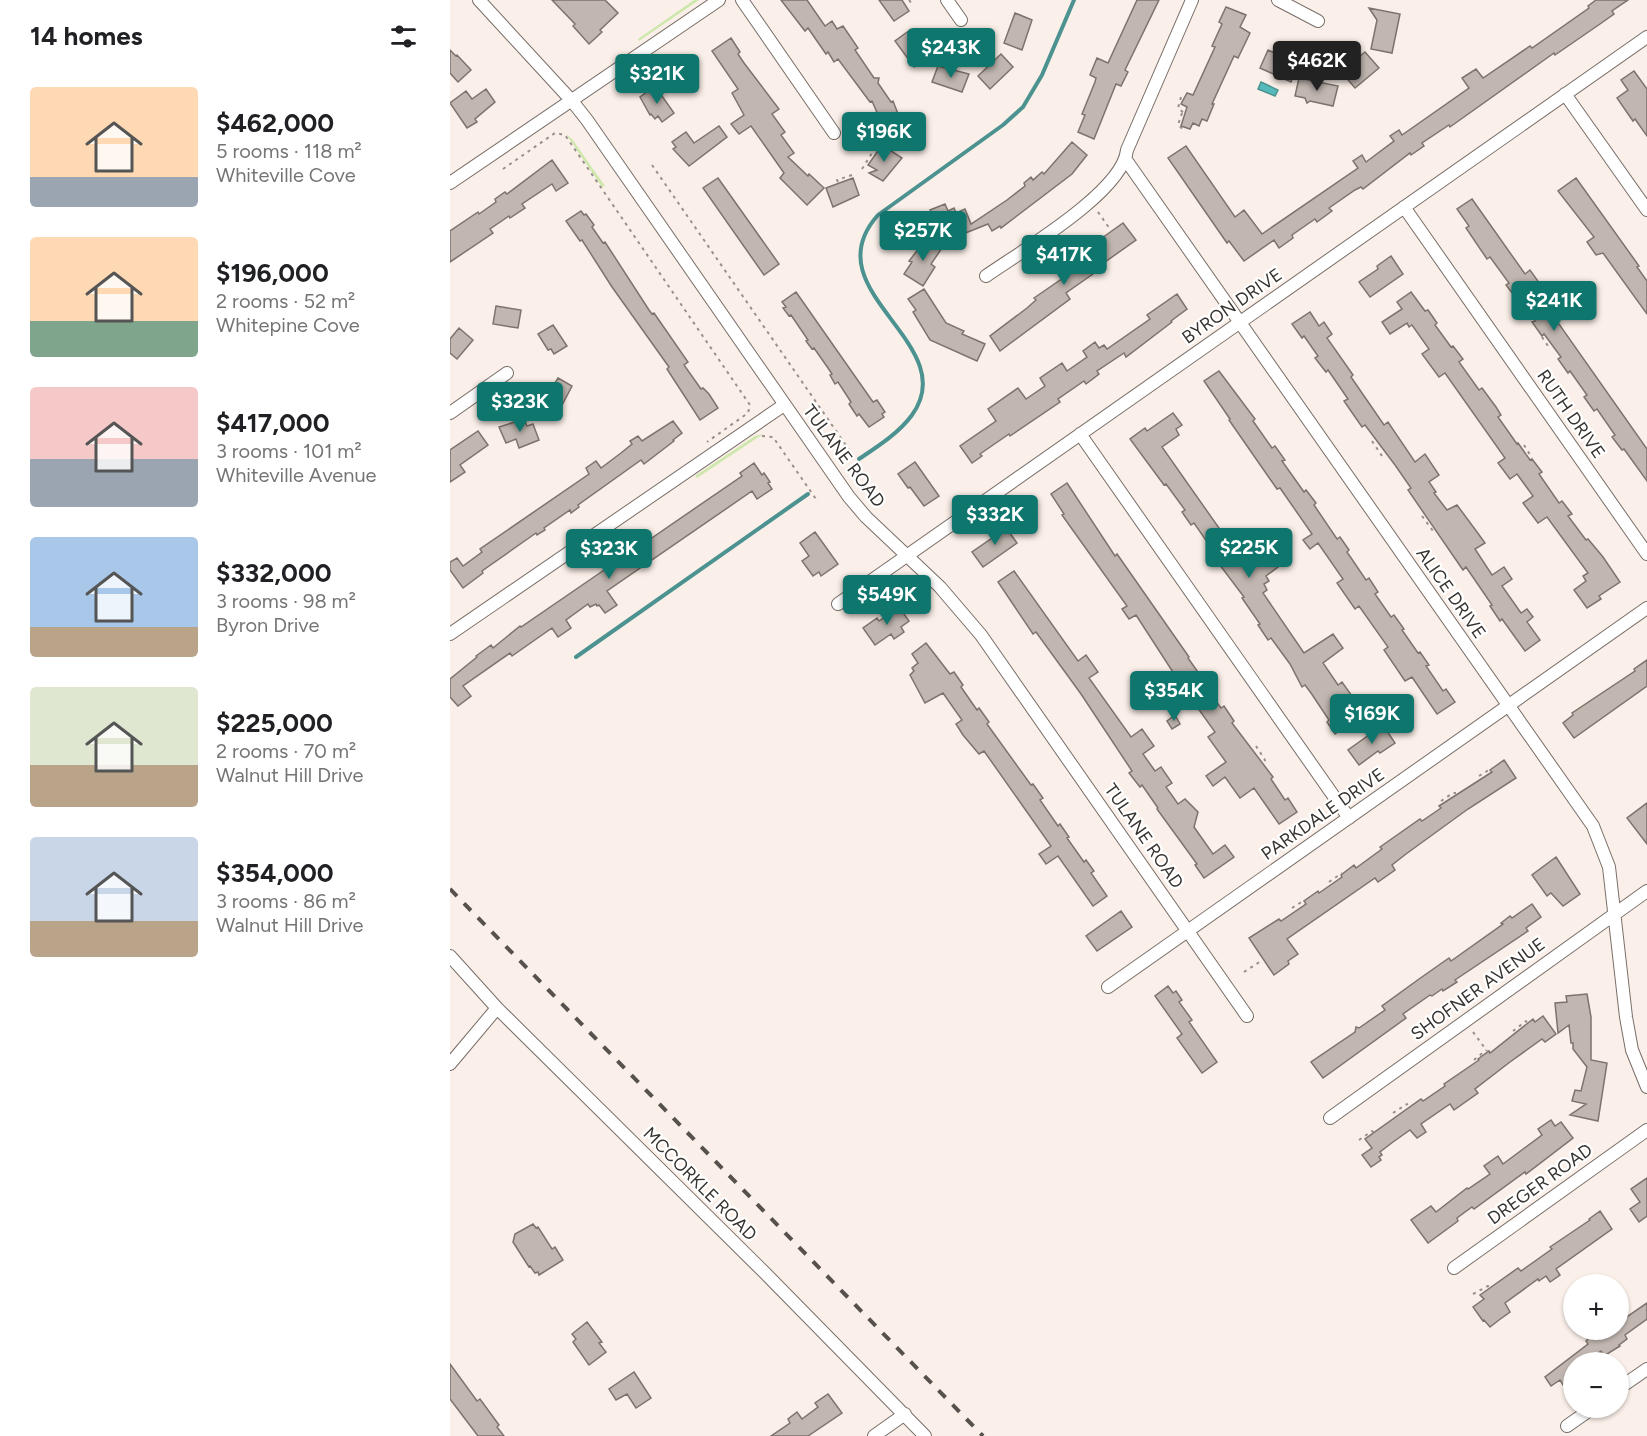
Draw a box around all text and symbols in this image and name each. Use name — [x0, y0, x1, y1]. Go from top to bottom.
text: 14 homes — [30, 20, 143, 52]
icon: filters — [387, 20, 420, 53]
pin: $243K — [909, 28, 993, 79]
text: $243K — [921, 35, 981, 59]
pin: $462K — [1275, 41, 1359, 92]
text: $462K — [1287, 48, 1347, 72]
pin: $321K — [615, 54, 699, 105]
text: $321K — [629, 61, 685, 85]
text: $462,000 — [216, 107, 334, 139]
icon: home — [78, 111, 150, 183]
pin: $196K — [842, 112, 926, 163]
text: $196K — [856, 119, 912, 143]
text: 5 rooms · 118 m² — [216, 139, 362, 163]
text: Whiteville Cove — [216, 163, 356, 187]
pin: $257K — [881, 211, 965, 262]
text: $257K — [894, 218, 952, 242]
pin: $417K — [1022, 235, 1106, 286]
text: $417K — [1036, 242, 1092, 266]
text: $196,000 — [216, 257, 329, 289]
icon: home — [78, 261, 150, 333]
street label: BYRON DRIVE — [1178, 263, 1286, 349]
pin: $241K — [1512, 281, 1596, 332]
text: $241K — [1525, 288, 1583, 312]
text: 2 rooms · 52 m² — [216, 289, 355, 313]
text: Whitepine Cove — [216, 313, 360, 337]
street label: RUTH DRIVE — [1532, 365, 1610, 463]
pin: $323K — [478, 382, 562, 433]
text: $323K — [491, 389, 549, 413]
street label: TULANE ROAD — [798, 400, 890, 512]
text: $417,000 — [216, 407, 330, 439]
icon: home — [78, 411, 150, 483]
text: 3 rooms · 101 m² — [216, 439, 362, 463]
text: Whiteville Avenue — [216, 463, 377, 487]
pin: $332K — [953, 495, 1037, 546]
text: $332K — [966, 502, 1024, 526]
pin: $225K — [1207, 528, 1291, 579]
pin: $323K — [567, 529, 651, 580]
text: $225K — [1219, 535, 1279, 559]
text: $323K — [580, 536, 638, 560]
street label: ALICE DRIVE — [1412, 543, 1490, 643]
text: $332,000 — [216, 557, 332, 589]
icon: home — [78, 561, 150, 633]
pin: $549K — [845, 575, 929, 626]
text: $549K — [857, 582, 917, 606]
text: 3 rooms · 98 m² — [216, 589, 356, 613]
text: Byron Drive — [216, 613, 319, 637]
pin: $354K — [1132, 671, 1216, 722]
text: $354K — [1144, 678, 1204, 702]
pin: $169K — [1330, 694, 1414, 745]
text: $169K — [1344, 701, 1400, 725]
text: $225,000 — [216, 707, 333, 739]
icon: home — [78, 711, 150, 783]
text: 2 rooms · 70 m² — [216, 739, 356, 763]
text: Walnut Hill Drive — [216, 763, 363, 787]
street label: PARKDALE DRIVE — [1257, 763, 1389, 865]
street label: TULANE ROAD — [1100, 779, 1188, 893]
text: $354,000 — [216, 857, 334, 889]
icon: home — [78, 861, 150, 933]
text: 3 rooms · 86 m² — [216, 889, 356, 913]
text: Walnut Hill Drive — [216, 913, 363, 937]
street label: SHOFNER AVENUE — [1407, 933, 1549, 1045]
street label: MCCORKLE ROAD — [639, 1123, 761, 1245]
street label: DREGER ROAD — [1483, 1139, 1597, 1229]
map controls — [1563, 1274, 1629, 1418]
button: + — [1563, 1274, 1629, 1340]
button: − — [1563, 1352, 1629, 1418]

